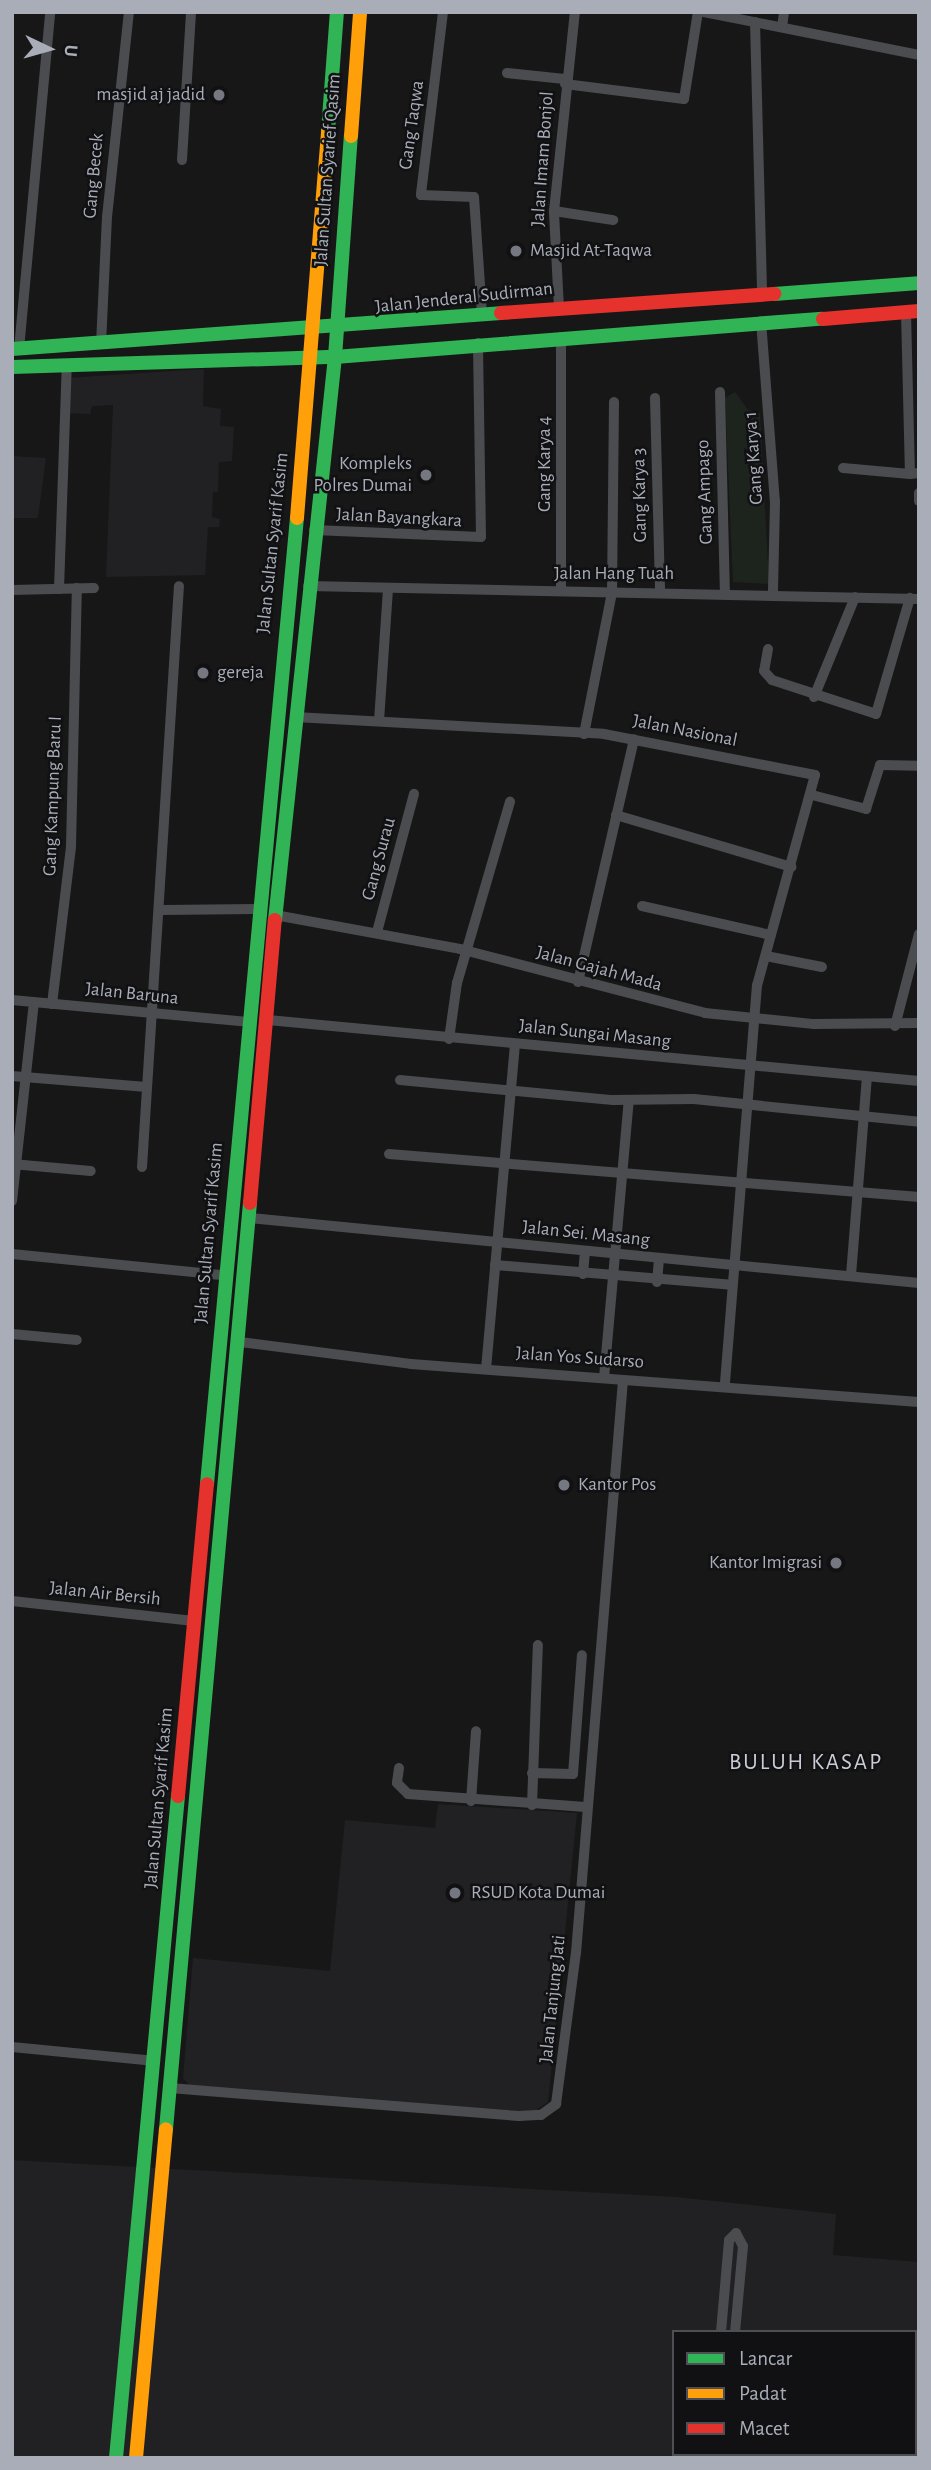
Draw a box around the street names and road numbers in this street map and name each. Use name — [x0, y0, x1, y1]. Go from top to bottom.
street label: Jalan Sultan Syarief Qasim — [310, 73, 346, 267]
street label: Gang Taqwa — [394, 79, 430, 171]
street label: Jalan Imam Bonjol — [527, 91, 559, 227]
street label: Gang Becek — [79, 132, 109, 220]
street label: Jalan Jenderal Sudirman — [374, 277, 554, 319]
street label: Gang Karya 1 — [739, 411, 769, 505]
street label: Gang Karya 4 — [534, 416, 556, 512]
street label: Gang Ampago — [692, 439, 718, 545]
street label: Gang Karya 3 — [628, 447, 652, 543]
street label: Jalan Sultan Syarif Kasim — [252, 451, 294, 635]
street label: Jalan Bayangkara — [335, 503, 463, 533]
street label: Jalan Hang Tuah — [554, 563, 674, 585]
street label: Jalan Nasional — [631, 710, 739, 752]
street label: Gang Kampung Baru I — [39, 716, 67, 876]
street label: Gang Surau — [357, 815, 401, 903]
street label: Jalan Gajah Mada — [534, 941, 664, 997]
street label: Jalan Baruna — [84, 978, 180, 1010]
street label: Jalan Sungai Masang — [518, 1015, 672, 1053]
street label: Jalan Sultan Syarif Kasim — [190, 1141, 228, 1325]
street label: Jalan Sei. Masang — [521, 1216, 651, 1252]
street label: Jalan Yos Sudarso — [515, 1342, 645, 1374]
street label: Jalan Air Bersih — [48, 1577, 162, 1611]
street label: Jalan Sultan Syarif Kasim — [140, 1706, 178, 1890]
street label: Jalan Tanjung Jati — [535, 1934, 571, 2064]

